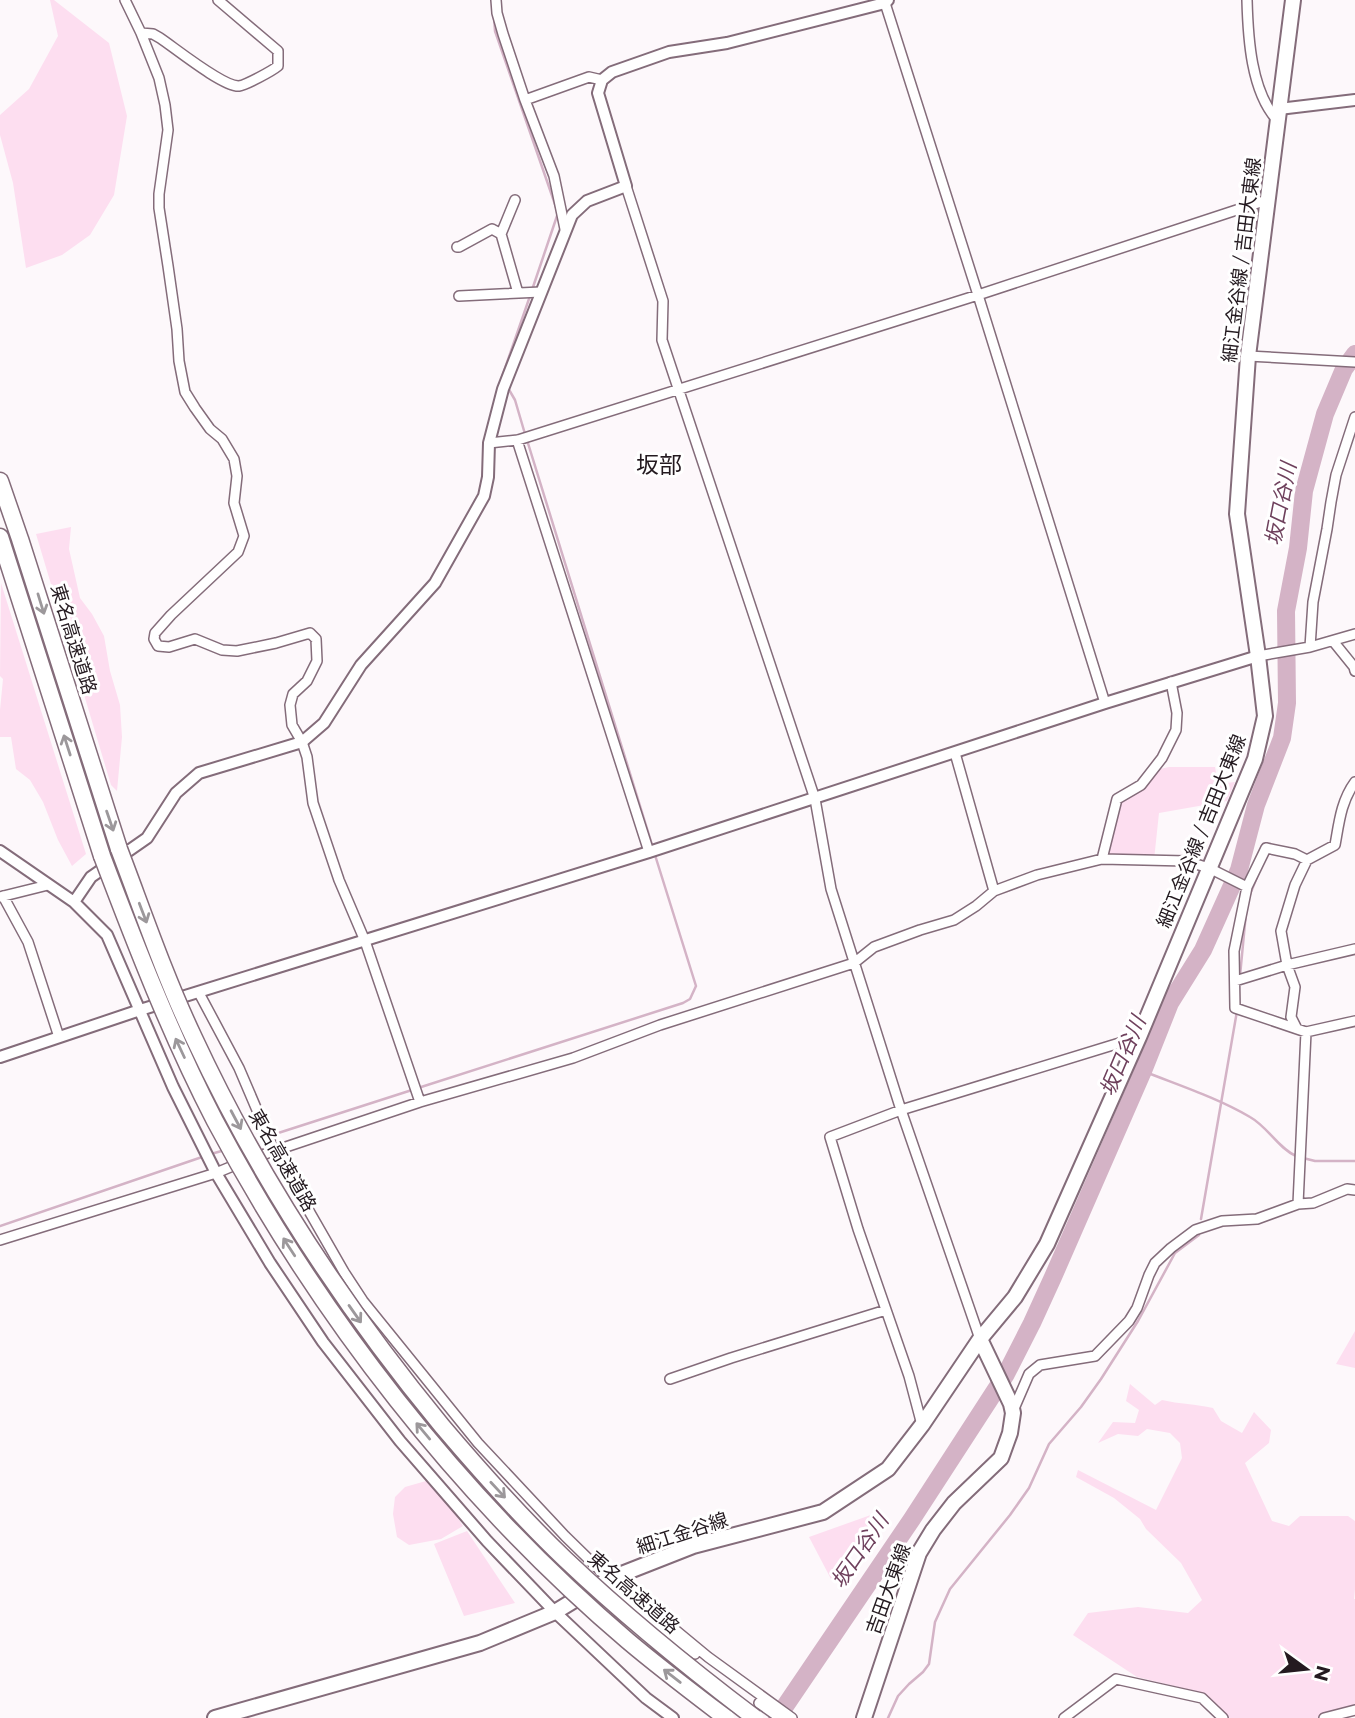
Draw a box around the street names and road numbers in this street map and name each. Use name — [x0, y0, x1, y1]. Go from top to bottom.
street label: 細江金谷線 / 吉田大東線 — [1218, 156, 1265, 364]
street label: 東名高速道路 — [46, 581, 101, 697]
street label: 細江金谷線 / 吉田大東線 — [1152, 731, 1251, 931]
street label: 東名高速道路 — [244, 1105, 321, 1215]
street label: 細江金谷線 — [633, 1508, 731, 1559]
street label: 吉田大東線 — [861, 1541, 916, 1638]
street label: 東名高速道路 — [583, 1546, 684, 1638]

